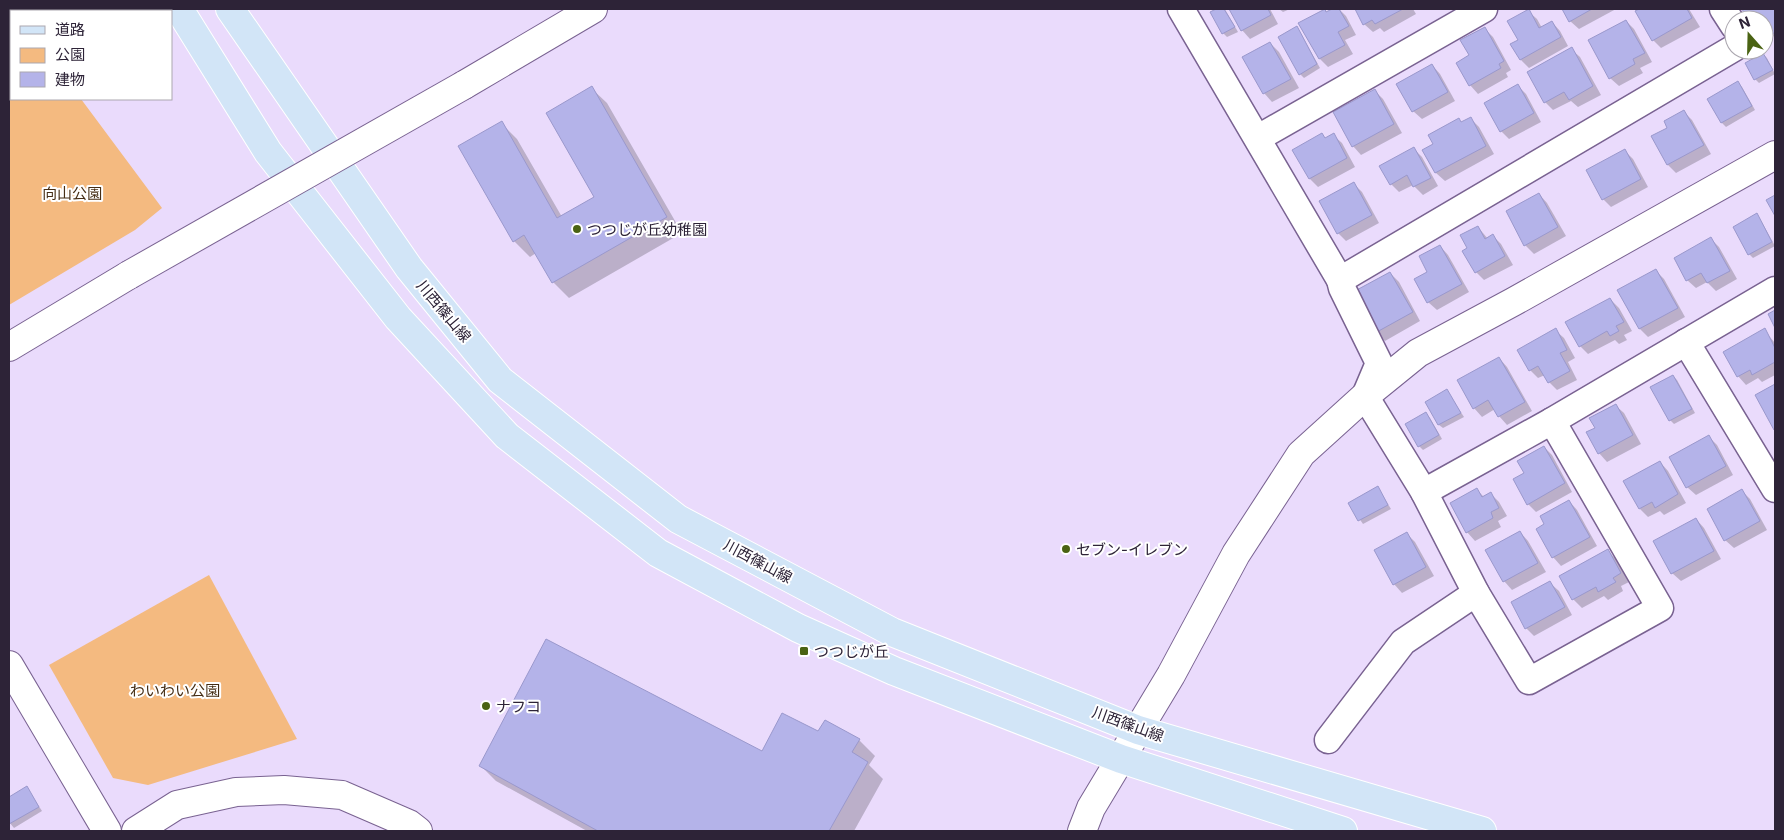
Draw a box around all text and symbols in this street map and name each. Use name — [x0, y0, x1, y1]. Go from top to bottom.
legend — [10, 10, 172, 100]
north arrow — [1724, 10, 1774, 60]
text: N — [1736, 13, 1752, 32]
text: 道路 — [55, 20, 85, 39]
text: 公園 — [55, 45, 85, 64]
text: 建物 — [55, 70, 85, 89]
park label: 向山公園 — [42, 184, 102, 203]
place label: つつじが丘幼稚園 — [587, 220, 707, 239]
marker: つつじが丘幼稚園 — [571, 223, 583, 235]
street label: 川西篠山線 — [413, 276, 475, 346]
street label: 川西篠山線 — [720, 535, 796, 587]
place label: セブン-イレブン — [1076, 540, 1188, 559]
marker: セブン-イレブン — [1060, 543, 1072, 555]
place label: つつじが丘 — [814, 642, 889, 661]
marker: つつじが丘 — [798, 645, 810, 657]
park label: わいわい公園 — [130, 681, 220, 700]
place label: ナフコ — [496, 697, 541, 716]
marker: ナフコ — [480, 700, 492, 712]
street label: 川西篠山線 — [1090, 702, 1166, 746]

